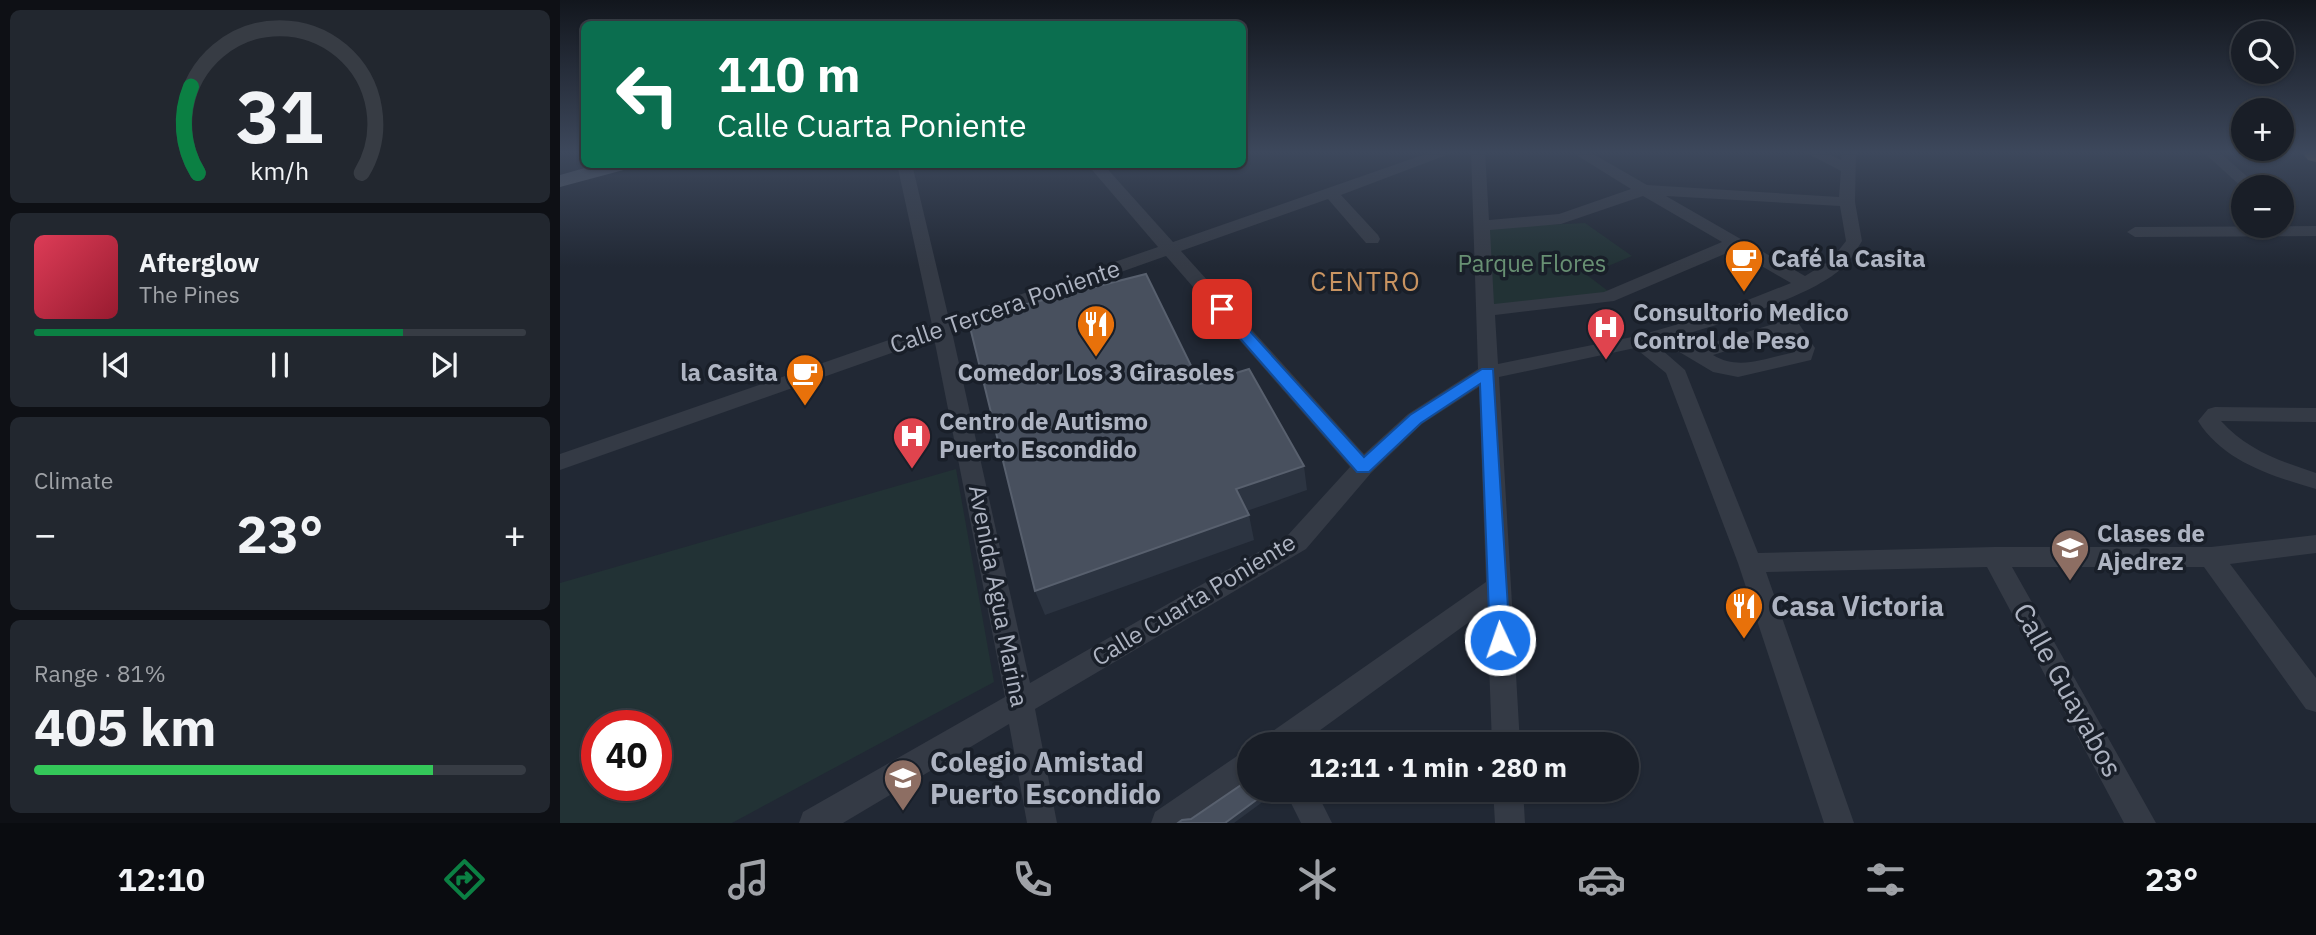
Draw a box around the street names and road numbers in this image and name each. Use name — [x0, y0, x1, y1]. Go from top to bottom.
street label: Calle Tercera Poniente — [885, 252, 1124, 360]
street label: Avenida Agua Marina — [962, 482, 1036, 710]
street label: Calle Cuarta Poniente — [1086, 526, 1301, 673]
street label: Calle Guayabos — [2005, 596, 2132, 783]

